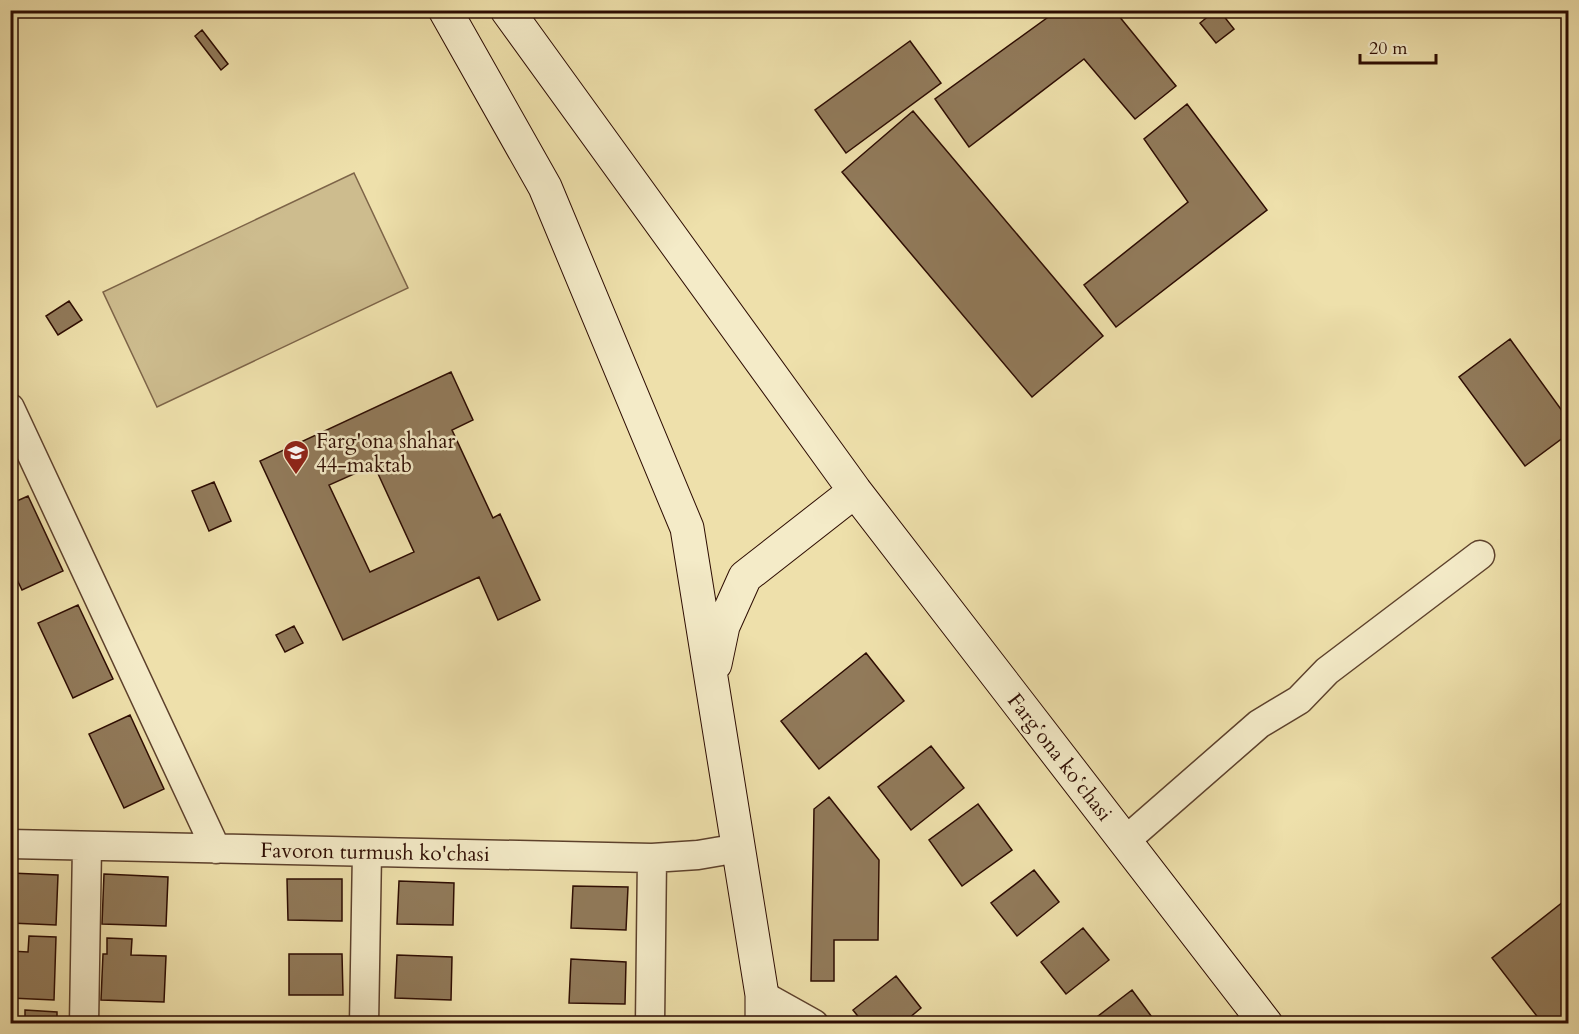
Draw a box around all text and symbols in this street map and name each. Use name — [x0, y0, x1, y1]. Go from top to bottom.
scale bar — [1360, 27, 1436, 65]
text: 20 m — [1369, 36, 1408, 61]
place label: Farg'ona shahar 44-maktab — [316, 427, 455, 480]
school or university icon: Farg'ona shahar 44-maktab — [281, 438, 311, 476]
street label: Fargʻona koʻchasi — [1001, 687, 1119, 827]
street label: Favoron turmush ko'chasi — [260, 836, 490, 869]

